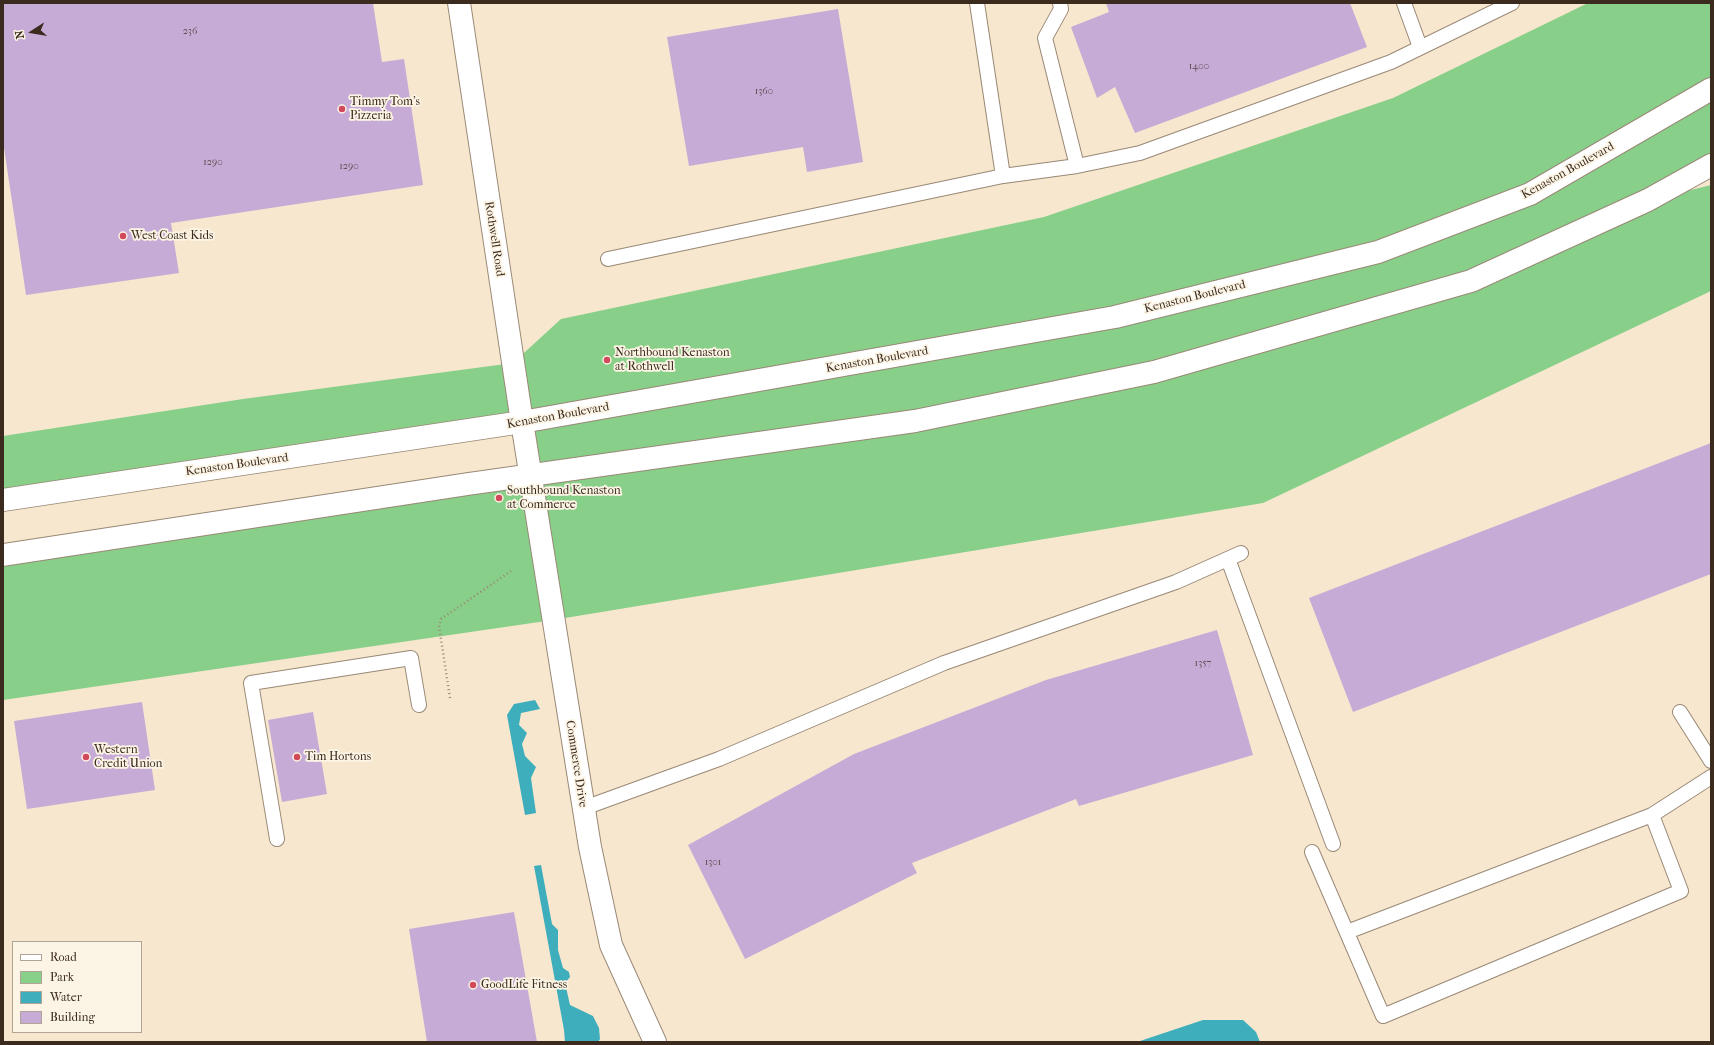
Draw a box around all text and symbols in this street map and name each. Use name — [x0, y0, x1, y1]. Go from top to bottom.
north arrow — [12, 12, 52, 52]
house number: 236 — [183, 26, 197, 38]
text: N — [13, 29, 27, 40]
house number: 1400 — [1189, 61, 1209, 73]
house number: 1360 — [755, 86, 773, 98]
place label: Timmy Tom's Pizzeria — [350, 95, 420, 123]
marker: Timmy Tom's Pizzeria — [337, 104, 347, 114]
street label: Kenaston Boulevard — [1519, 140, 1617, 202]
house number: 1290 — [203, 157, 223, 169]
house number: 1290 — [339, 161, 359, 173]
street label: Rothwell Road — [481, 200, 507, 278]
place label: West Coast Kids — [131, 229, 213, 243]
marker: West Coast Kids — [118, 231, 128, 241]
street label: Kenaston Boulevard — [1143, 277, 1247, 317]
street label: Kenaston Boulevard — [825, 344, 929, 376]
place label: Northbound Kenaston at Rothwell — [615, 346, 730, 374]
marker: Northbound Kenaston at Rothwell — [602, 355, 612, 365]
street label: Kenaston Boulevard — [506, 400, 610, 432]
street label: Kenaston Boulevard — [185, 451, 289, 479]
place label: Southbound Kenaston at Commerce — [507, 484, 621, 512]
marker: Southbound Kenaston at Commerce — [494, 493, 504, 503]
house number: 1357 — [1195, 658, 1211, 670]
street label: Commerce Drive — [562, 719, 590, 809]
place label: Western Credit Union — [94, 743, 163, 771]
place label: Tim Hortons — [305, 750, 371, 764]
marker: Western Credit Union — [81, 752, 91, 762]
marker: Tim Hortons — [292, 752, 302, 762]
house number: 1301 — [705, 857, 721, 869]
legend — [12, 941, 142, 1033]
text: Road — [50, 950, 77, 964]
text: Park — [50, 970, 74, 984]
place label: GoodLife Fitness — [481, 978, 567, 992]
marker: GoodLife Fitness — [468, 980, 478, 990]
text: Water — [50, 990, 82, 1004]
text: Building — [50, 1010, 95, 1024]

